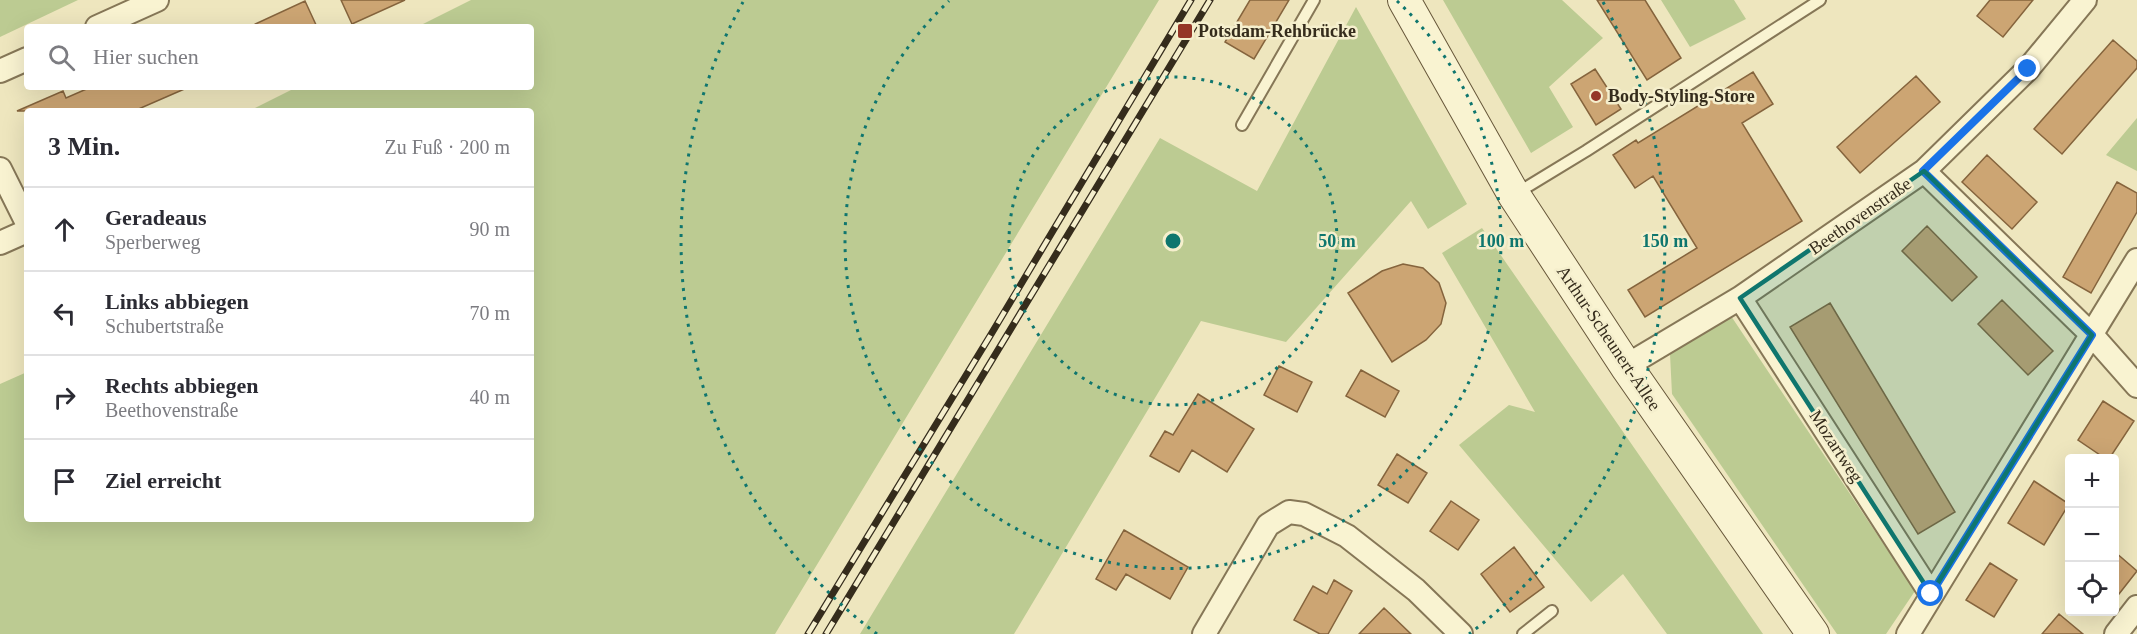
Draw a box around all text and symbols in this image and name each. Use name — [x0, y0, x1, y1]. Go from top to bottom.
place label: Potsdam-Rehbrücke — [1198, 21, 1356, 41]
marker: Potsdam-Rehbrücke — [1176, 22, 1194, 40]
search box — [24, 24, 534, 90]
icon: search — [45, 41, 78, 74]
text: Hier suchen — [93, 44, 199, 69]
route end — [2014, 55, 2040, 81]
place label: Body-Styling-Store — [1608, 86, 1755, 106]
marker: Body-Styling-Store — [1589, 89, 1603, 103]
text: 3 Min. — [48, 132, 120, 161]
text: Zu Fuß · 200 m — [384, 136, 510, 158]
street label: Beethovenstraße — [1805, 173, 1915, 259]
text: Geradeaus — [105, 205, 206, 230]
icon: ahead — [48, 213, 81, 246]
text: 90 m — [469, 218, 510, 240]
text: Sperberweg — [105, 231, 201, 253]
centre of rings — [1163, 231, 1183, 251]
text: 50 m — [1318, 231, 1356, 251]
text: 100 m — [1478, 231, 1524, 251]
text: 150 m — [1642, 231, 1688, 251]
street label: Arthur-Scheunert-Allee — [1553, 262, 1665, 414]
text: Links abbiegen — [105, 289, 249, 314]
icon: left — [48, 297, 81, 330]
text: 70 m — [469, 302, 510, 324]
text: Schubertstraße — [105, 315, 224, 337]
text: Rechts abbiegen — [105, 373, 258, 398]
icon: right — [48, 381, 81, 414]
text: 40 m — [469, 386, 510, 408]
text: Beethovenstraße — [105, 399, 238, 421]
street label: Mozartweg — [1805, 406, 1867, 486]
map controls — [2065, 454, 2119, 616]
button: + — [2065, 454, 2119, 508]
icon: arrive — [48, 465, 81, 498]
text: Ziel erreicht — [105, 468, 221, 493]
button: − — [2065, 508, 2119, 562]
button: locate — [2065, 562, 2119, 616]
route start — [1917, 580, 1943, 606]

